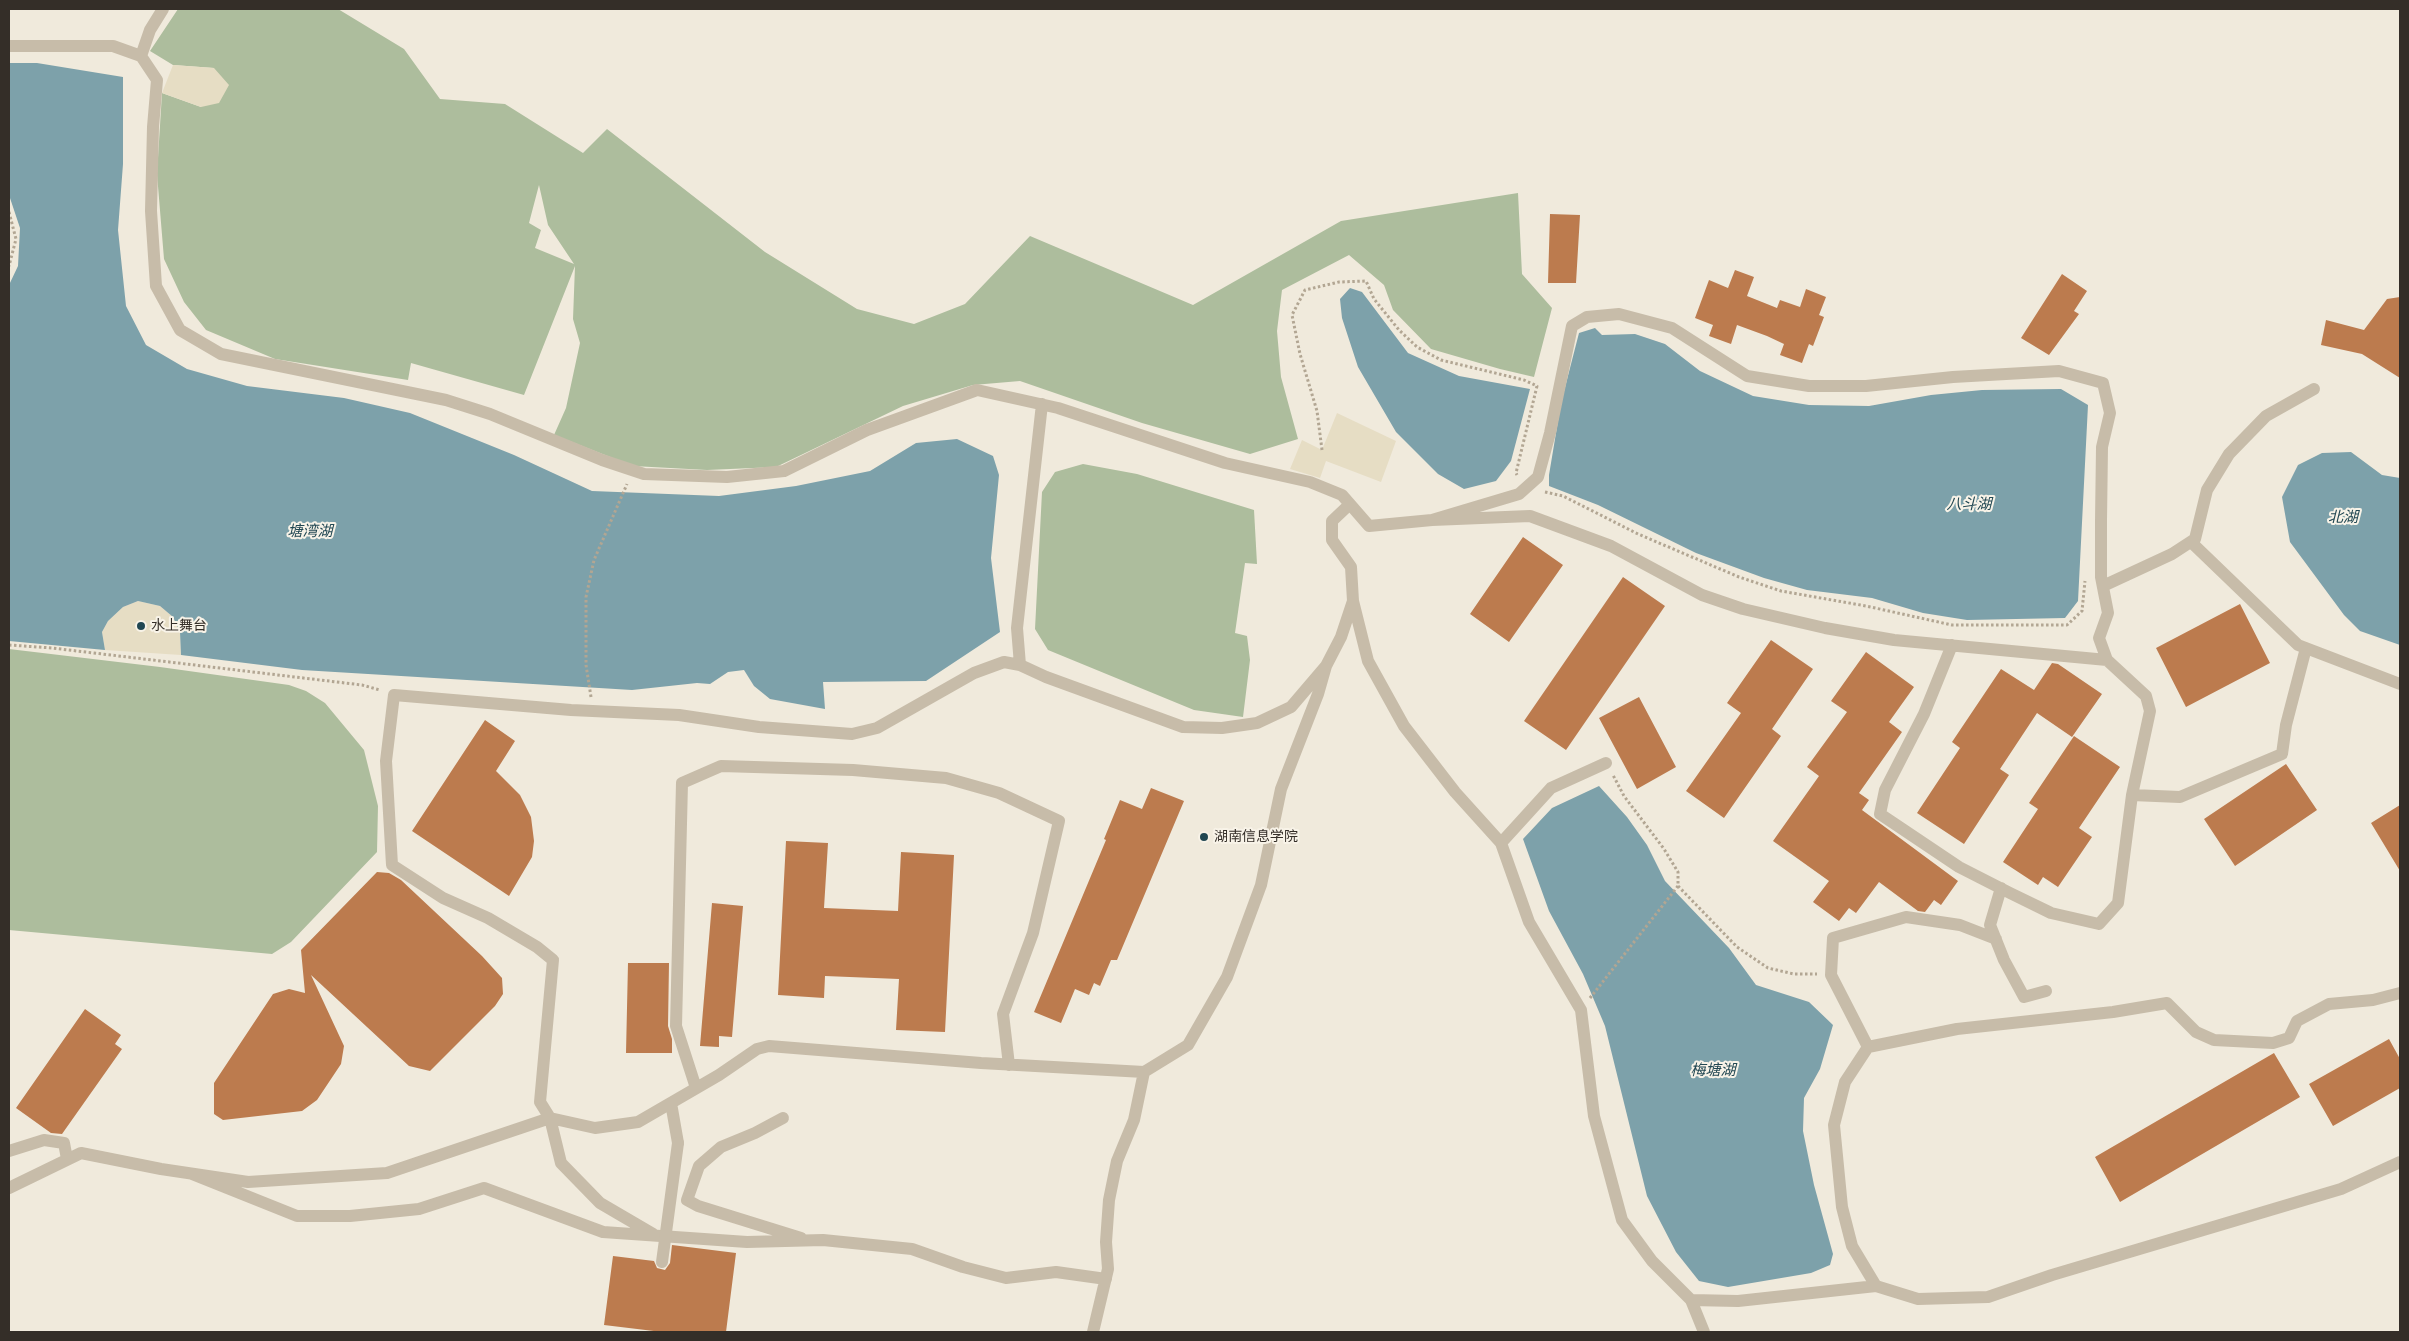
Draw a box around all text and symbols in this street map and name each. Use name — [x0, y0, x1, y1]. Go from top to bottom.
water label: 八斗湖 — [1947, 496, 1991, 514]
water label: 北湖 — [2328, 509, 2358, 527]
water label: 塘湾湖 — [288, 523, 332, 541]
place label: 水上舞台 — [151, 618, 207, 634]
marker: 水上舞台 — [135, 620, 147, 632]
place label: 湖南信息学院 — [1214, 829, 1298, 845]
marker: 湖南信息学院 — [1198, 831, 1210, 843]
water label: 梅塘湖 — [1691, 1062, 1735, 1080]

